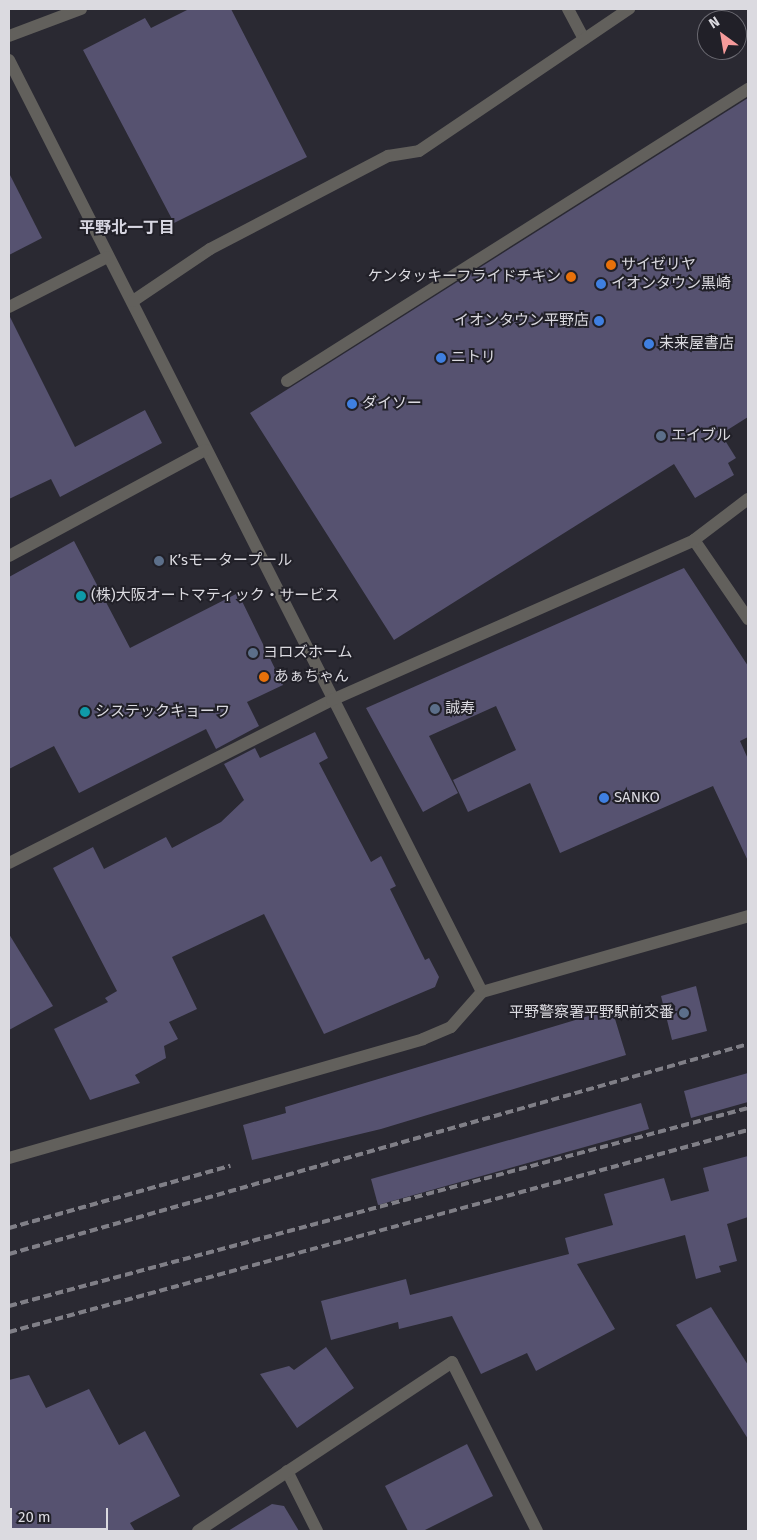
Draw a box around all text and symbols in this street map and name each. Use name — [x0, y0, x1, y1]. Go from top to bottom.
north arrow — [697, 10, 747, 60]
text: N — [706, 13, 723, 32]
district label: 平野北一丁目 — [79, 218, 175, 238]
place label: サイゼリヤ — [621, 256, 696, 274]
marker: サイゼリヤ — [605, 259, 617, 271]
place label: ケンタッキーフライドチキン — [366, 268, 561, 286]
marker: ケンタッキーフライドチキン — [565, 271, 577, 283]
place label: イオンタウン黒崎 — [611, 275, 731, 293]
marker: イオンタウン黒崎 — [595, 278, 607, 290]
place label: イオンタウン平野店 — [454, 312, 589, 330]
marker: イオンタウン平野店 — [593, 315, 605, 327]
place label: 未来屋書店 — [659, 335, 734, 353]
marker: 未来屋書店 — [643, 338, 655, 350]
place label: ニトリ — [451, 349, 496, 367]
marker: ニトリ — [435, 352, 447, 364]
place label: ダイソー — [362, 395, 422, 413]
marker: ダイソー — [346, 398, 358, 410]
place label: エイブル — [671, 427, 731, 445]
marker: エイブル — [655, 430, 667, 442]
place label: K’sモータープール — [169, 552, 293, 570]
marker: K’sモータープール — [153, 555, 165, 567]
place label: (株)大阪オートマティック・サービス — [91, 587, 340, 605]
marker: (株)大阪オートマティック・サービス — [75, 590, 87, 602]
place label: ヨロズホーム — [263, 644, 353, 662]
marker: ヨロズホーム — [247, 647, 259, 659]
place label: あぁちゃん — [274, 668, 349, 686]
marker: あぁちゃん — [258, 671, 270, 683]
place label: 誠寿 — [445, 700, 475, 718]
place label: システックキョーワ — [95, 703, 230, 721]
marker: 誠寿 — [429, 703, 441, 715]
marker: システックキョーワ — [79, 706, 91, 718]
place label: SANKO — [614, 789, 660, 807]
marker: SANKO — [598, 792, 610, 804]
place label: 平野警察署平野駅前交番 — [509, 1004, 674, 1022]
marker: 平野警察署平野駅前交番 — [678, 1007, 690, 1019]
scale bar — [12, 1498, 110, 1530]
text: 20 m — [18, 1508, 51, 1526]

